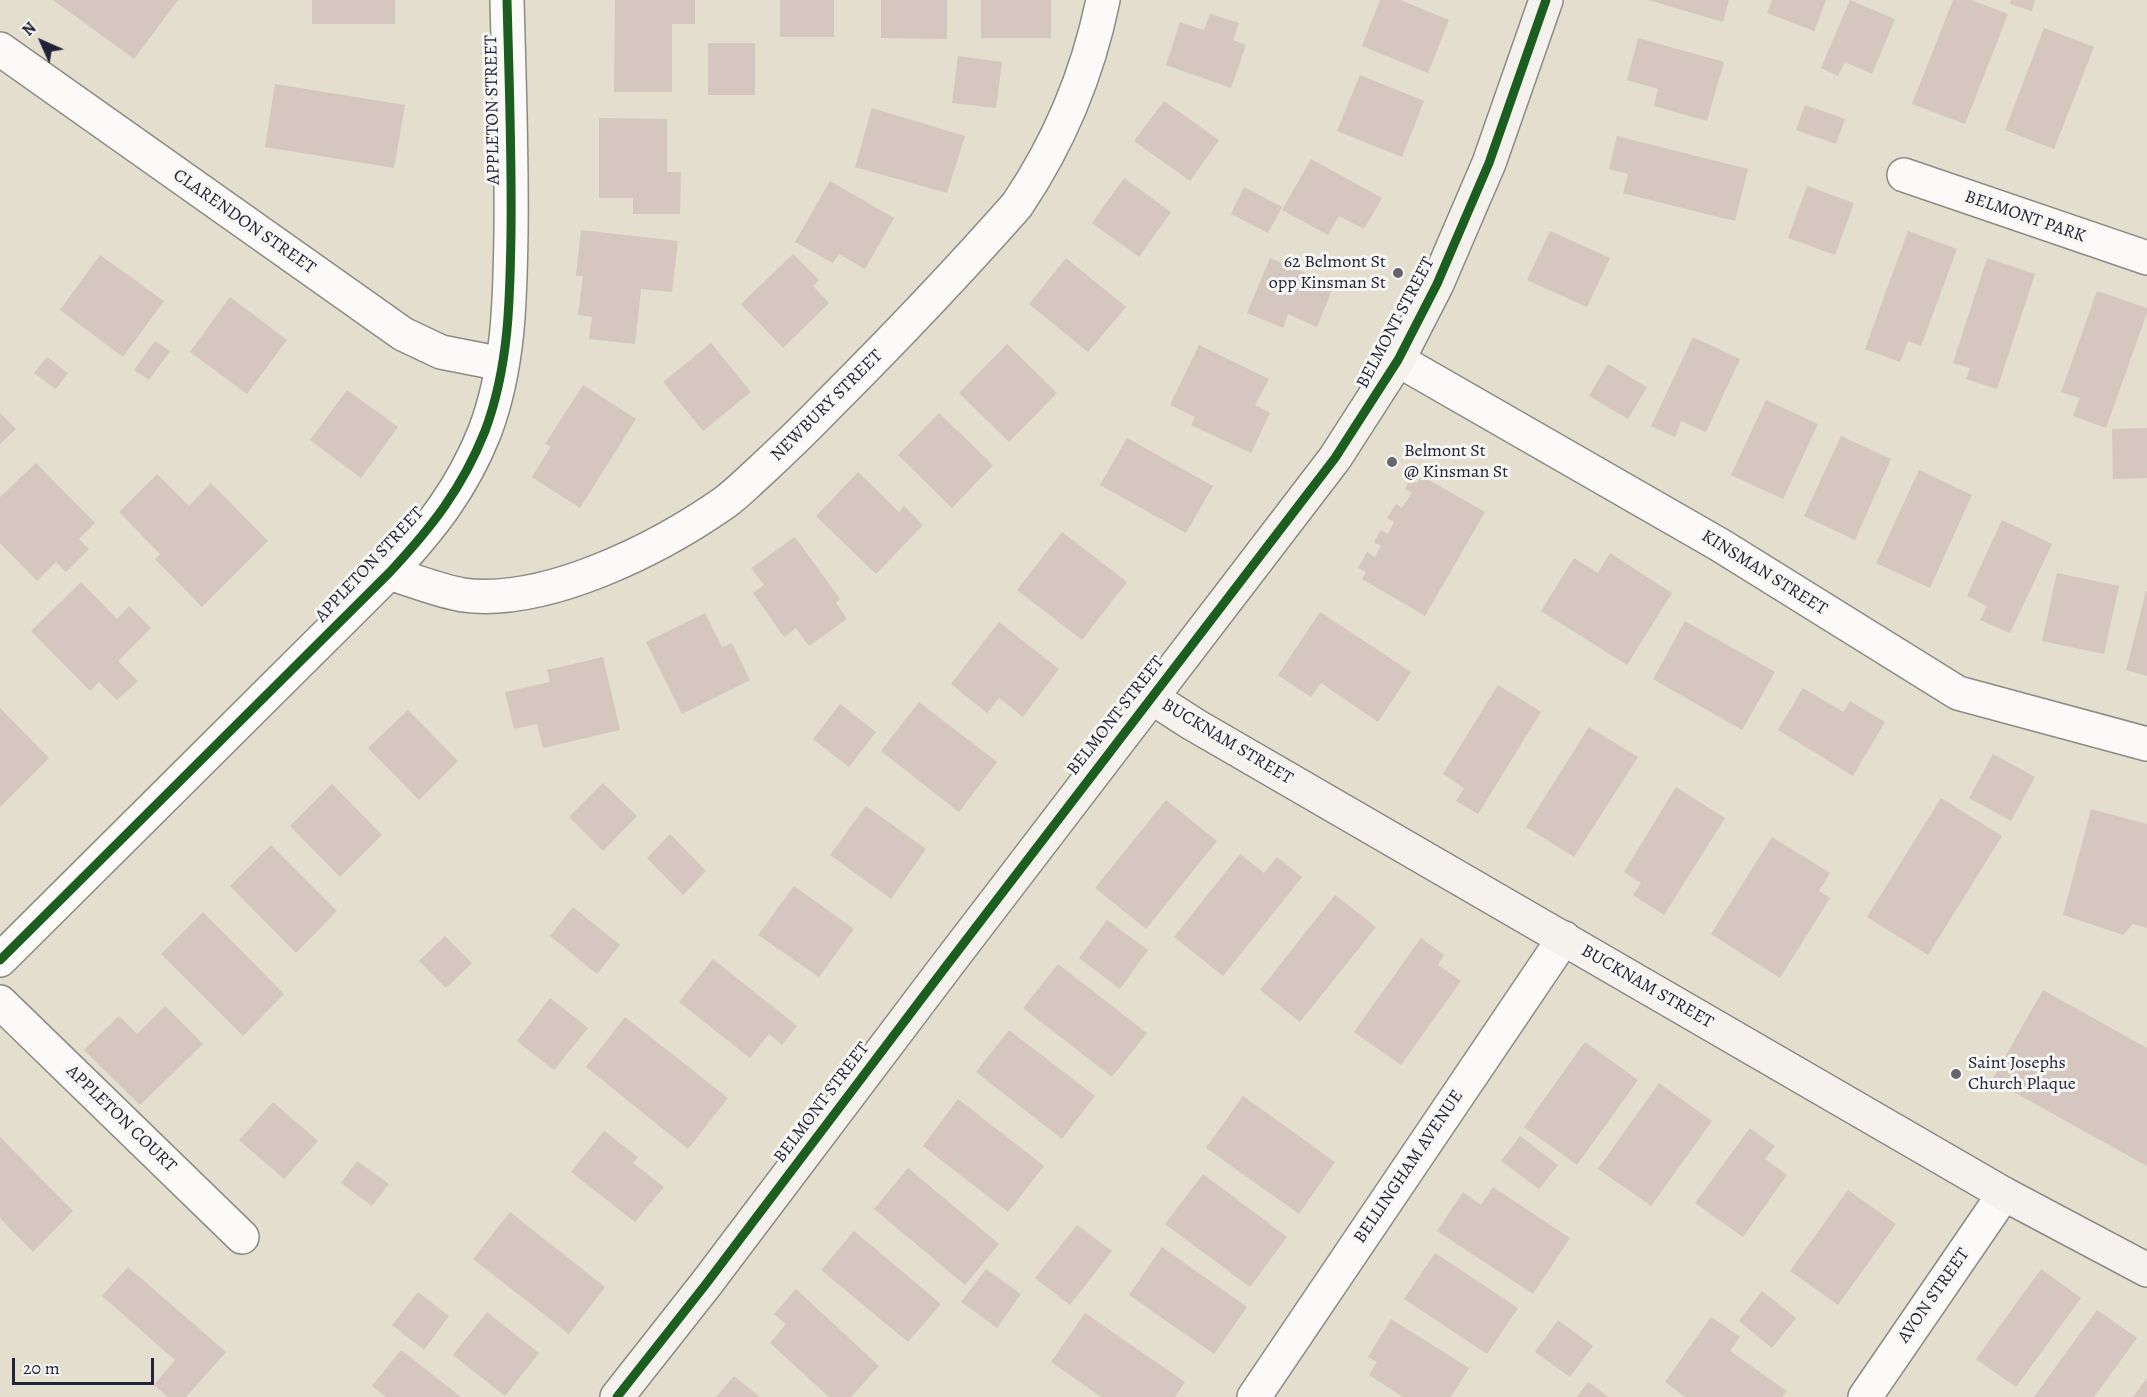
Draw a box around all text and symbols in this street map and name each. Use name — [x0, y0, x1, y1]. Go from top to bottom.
north arrow — [12, 12, 72, 72]
text: N — [17, 17, 41, 41]
street label: APPLETON STREET — [481, 35, 505, 185]
street label: CLARENDON STREET — [169, 165, 319, 279]
street label: BELMONT PARK — [1962, 186, 2088, 248]
place label: 62 Belmont St opp Kinsman St — [1269, 252, 1386, 294]
street label: BELMONT STREET — [1352, 254, 1440, 392]
marker: 62 Belmont St opp Kinsman St — [1391, 266, 1405, 280]
street label: NEWBURY STREET — [767, 346, 887, 466]
place label: Belmont St @ Kinsman St — [1404, 441, 1508, 484]
marker: Belmont St @ Kinsman St — [1385, 455, 1399, 469]
street label: APPLETON STREET — [311, 503, 429, 627]
street label: KINSMAN STREET — [1697, 526, 1831, 620]
street label: BELMONT STREET — [1063, 652, 1169, 780]
street label: BUCKNAM STREET — [1158, 694, 1296, 790]
street label: BUCKNAM STREET — [1577, 940, 1717, 1034]
street label: BELMONT STREET — [770, 1038, 874, 1168]
place label: Saint Josephs Church Plaque — [1968, 1053, 2076, 1096]
street label: APPLETON COURT — [61, 1061, 181, 1177]
marker: Saint Josephs Church Plaque — [1949, 1067, 1963, 1081]
street label: BELLINGHAM AVENUE — [1350, 1086, 1468, 1248]
street label: AVON STREET — [1893, 1244, 1975, 1348]
scale bar — [15, 1346, 158, 1384]
text: 20 m — [23, 1356, 60, 1380]

